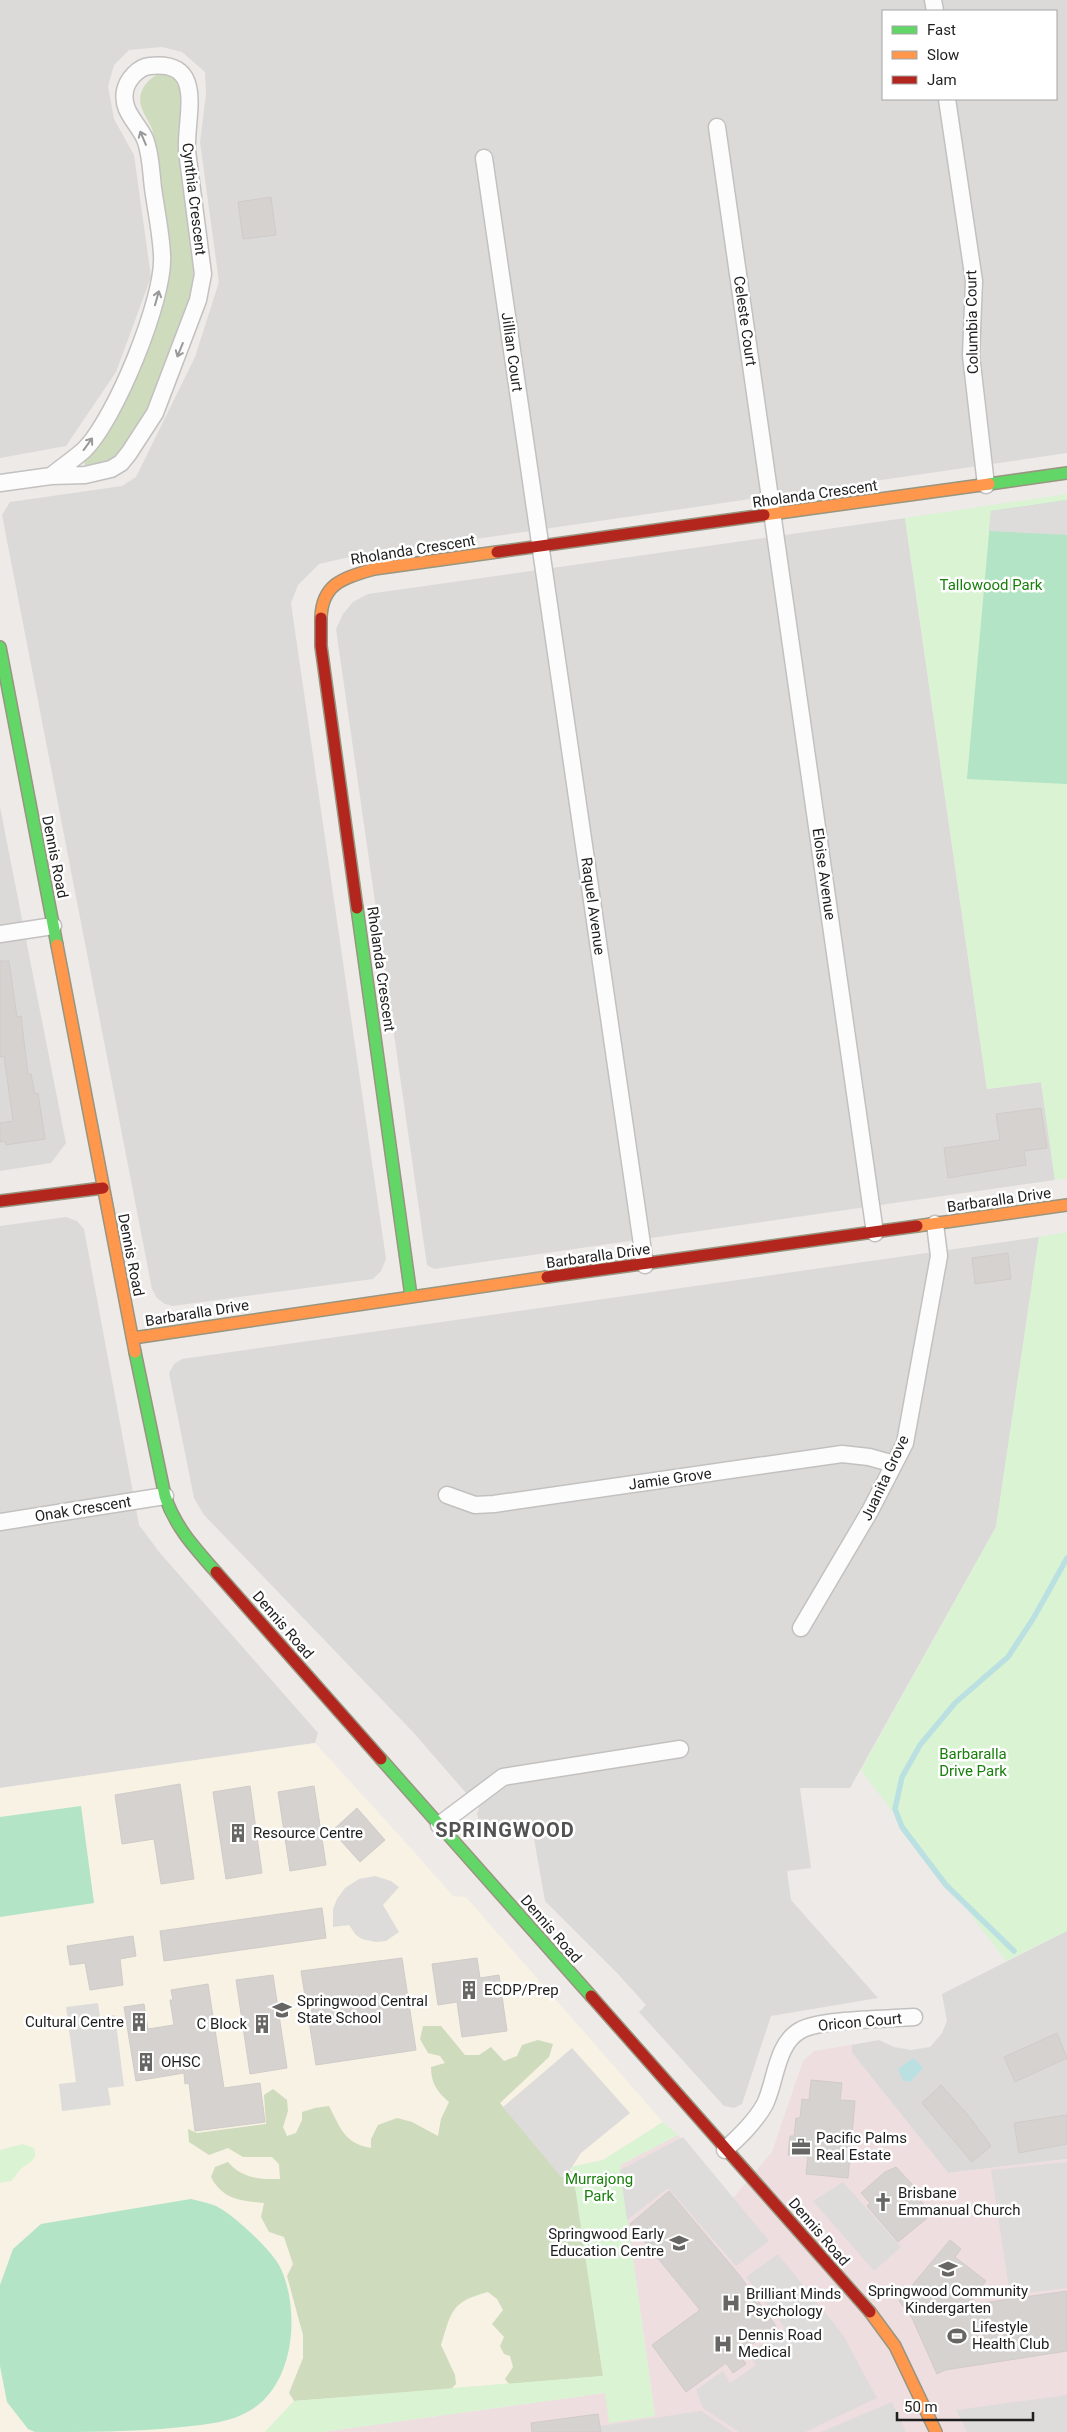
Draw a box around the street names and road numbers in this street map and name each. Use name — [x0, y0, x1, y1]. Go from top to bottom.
street label: Cynthia Crescent — [178, 142, 210, 256]
street label: Columbia Court — [962, 270, 982, 374]
street label: Celeste Court — [730, 275, 760, 367]
street label: Jillian Court — [498, 311, 526, 393]
street label: Rholanda Crescent — [751, 476, 879, 512]
street label: Rholanda Crescent — [349, 531, 477, 569]
street label: Dennis Road — [38, 814, 72, 900]
street label: Eloise Avenue — [809, 827, 839, 921]
street label: Raquel Avenue — [577, 856, 609, 956]
street label: Rholanda Crescent — [363, 905, 399, 1033]
street label: Barbaralla Drive — [946, 1184, 1052, 1216]
street label: Dennis Road — [114, 1212, 148, 1298]
street label: Barbaralla Drive — [545, 1240, 651, 1272]
street label: Barbaralla Drive — [144, 1296, 250, 1330]
street label: Juanita Grove — [857, 1432, 913, 1524]
street label: Jamie Grove — [627, 1464, 713, 1494]
street label: Onak Crescent — [33, 1492, 133, 1526]
street label: Dennis Road — [249, 1587, 317, 1663]
street label: Dennis Road — [517, 1891, 585, 1967]
street label: Oricon Court — [817, 2009, 903, 2035]
street label: Dennis Road — [785, 2194, 853, 2270]

